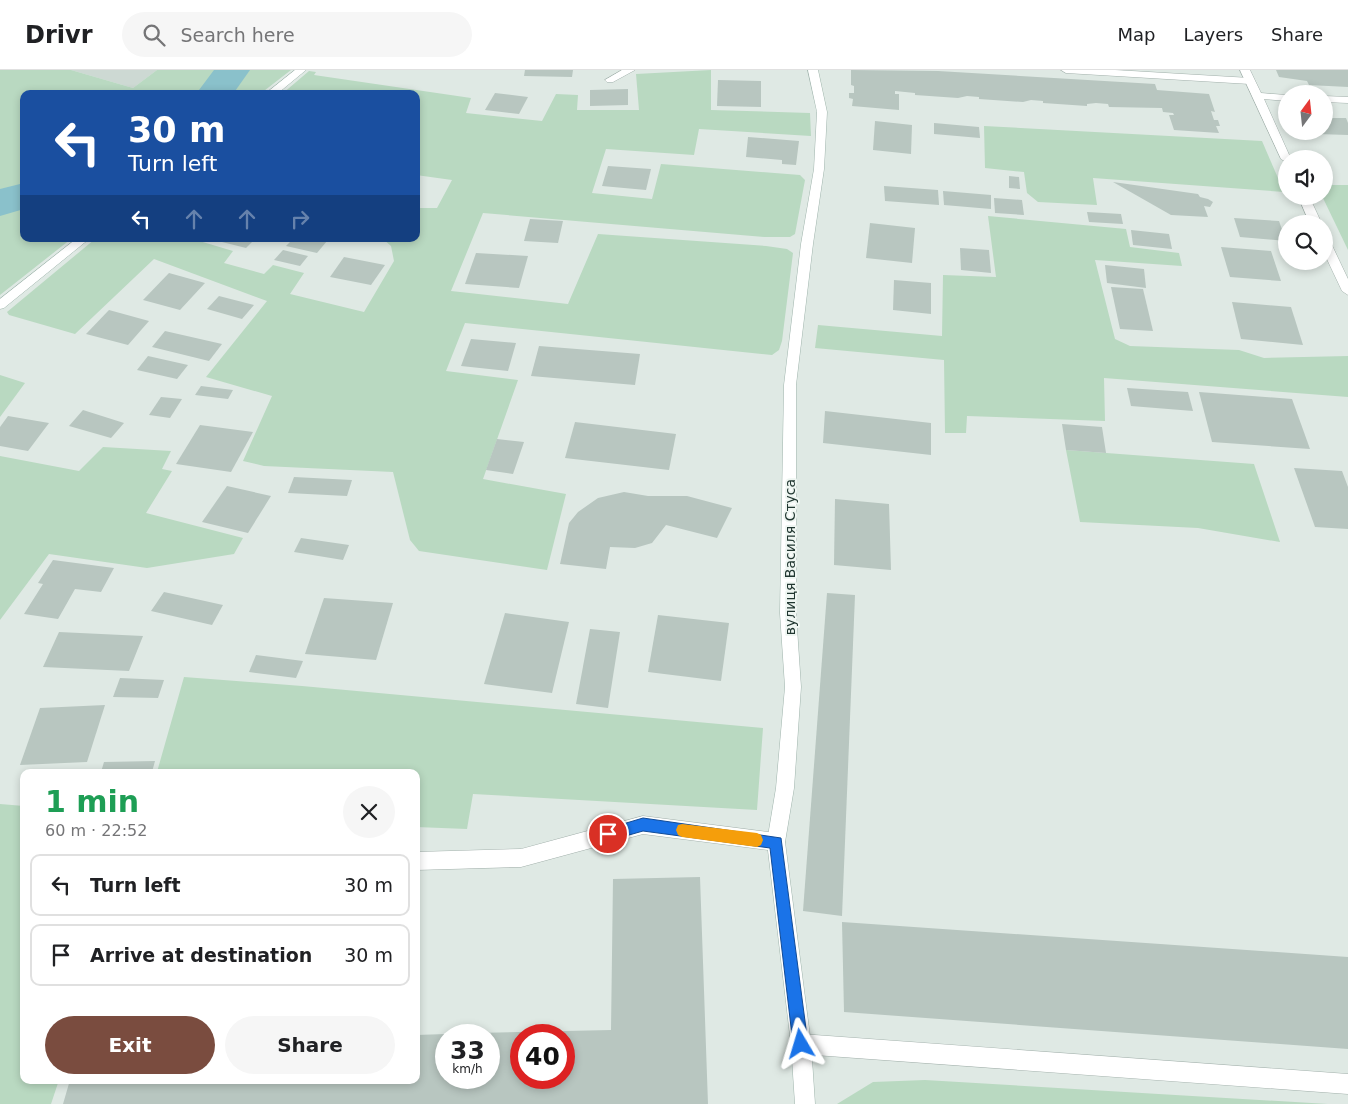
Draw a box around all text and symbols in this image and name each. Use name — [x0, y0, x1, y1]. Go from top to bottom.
search box — [122, 12, 472, 57]
text: Drivr — [25, 21, 92, 49]
icon: search — [140, 21, 168, 49]
text: Search here — [180, 24, 295, 46]
text: Map — [1117, 24, 1155, 45]
text: Layers — [1183, 24, 1243, 45]
text: Share — [1271, 24, 1323, 45]
north arrow — [1278, 85, 1332, 140]
map controls — [1278, 85, 1333, 270]
icon: left — [45, 110, 110, 175]
text: 30 m — [128, 110, 225, 150]
button: sound — [1278, 150, 1333, 205]
text: Turn left — [128, 151, 217, 176]
icon: left — [127, 205, 155, 233]
icon: ahead — [180, 205, 208, 233]
icon: ahead — [233, 205, 261, 233]
icon: right — [286, 205, 314, 233]
button: search — [1278, 215, 1333, 270]
street label: вулиця Василя Стуса — [782, 479, 798, 635]
text: 1 min — [45, 784, 139, 819]
button: close — [343, 786, 395, 838]
pin — [587, 813, 629, 855]
icon: arrive — [594, 820, 622, 848]
text: 60 m · 22:52 — [45, 821, 147, 840]
icon: left — [47, 871, 75, 899]
text: Turn left — [90, 874, 181, 896]
text: 30 m — [344, 874, 393, 896]
icon: arrive — [47, 941, 75, 969]
text: Arrive at destination — [90, 944, 312, 966]
text: 30 m — [344, 944, 393, 966]
button: Exit — [45, 1016, 215, 1074]
button: Share — [225, 1016, 395, 1074]
position arrow — [774, 1017, 826, 1069]
speed limit sign: 40 — [510, 1024, 575, 1089]
text: 33 — [450, 1036, 485, 1065]
text: km/h — [452, 1062, 483, 1076]

